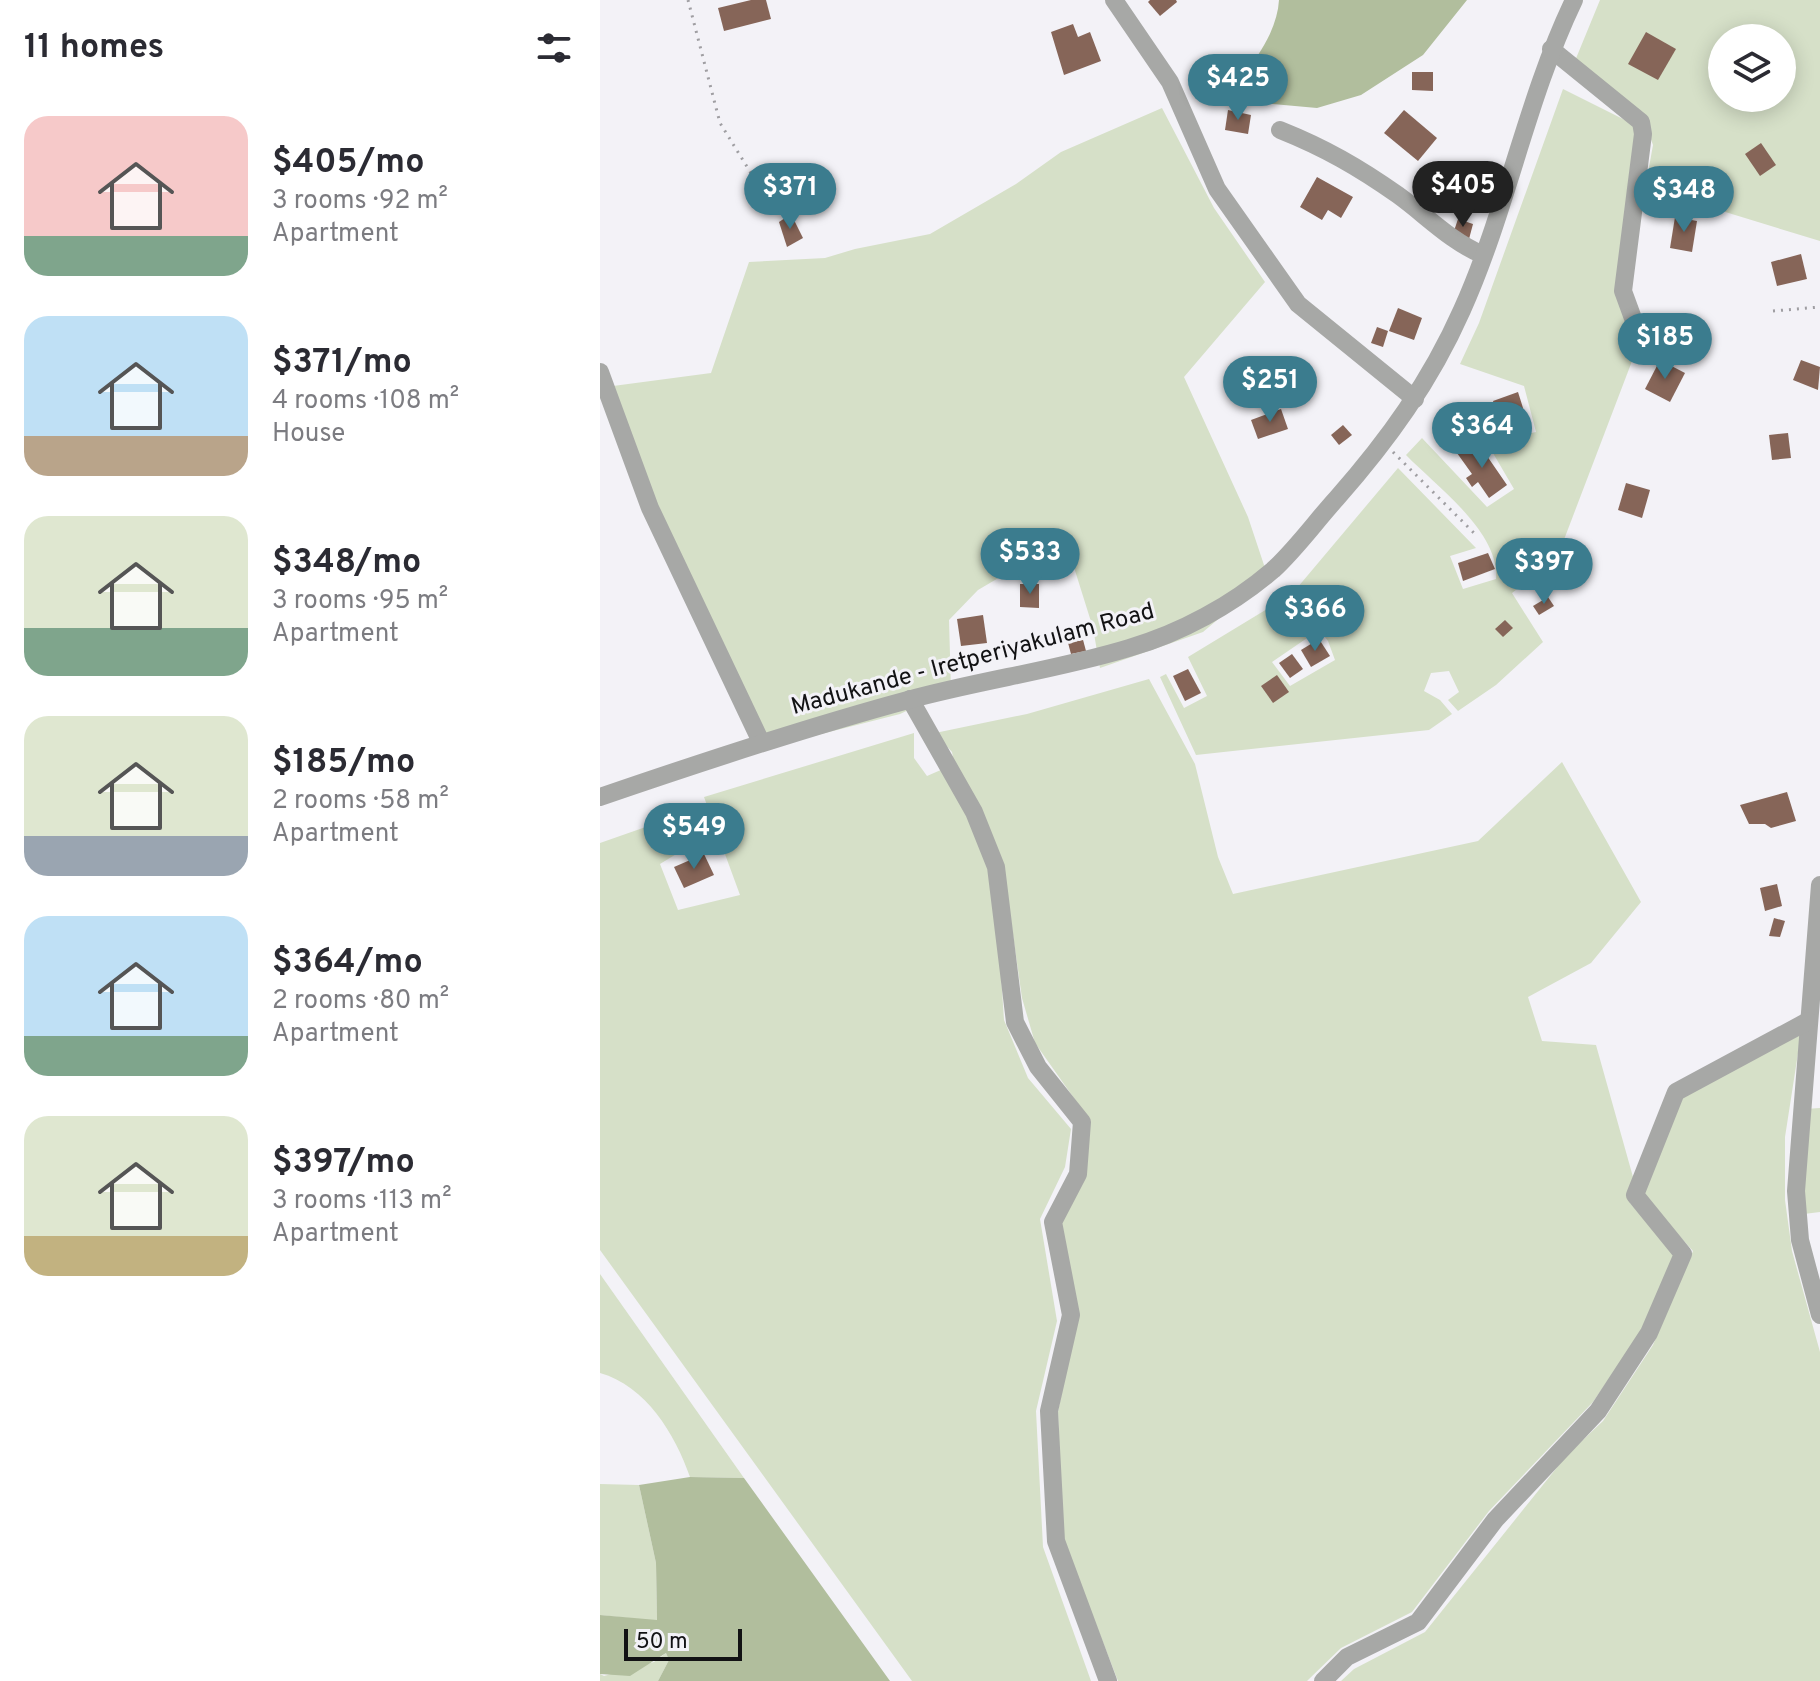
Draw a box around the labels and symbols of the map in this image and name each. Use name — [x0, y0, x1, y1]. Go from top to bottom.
pin: $425 — [1191, 54, 1285, 122]
pin: $405 — [1416, 161, 1510, 229]
pin: $371 — [743, 163, 837, 231]
pin: $348 — [1637, 166, 1731, 234]
pin: $185 — [1618, 313, 1712, 381]
pin: $251 — [1223, 356, 1317, 424]
pin: $364 — [1435, 402, 1529, 470]
pin: $533 — [983, 528, 1077, 596]
pin: $397 — [1497, 538, 1591, 606]
pin: $366 — [1268, 585, 1362, 653]
street label: Madukande - Iretperiyakulam Road — [788, 597, 1158, 723]
pin: $549 — [647, 803, 741, 871]
scale bar — [624, 1625, 742, 1661]

